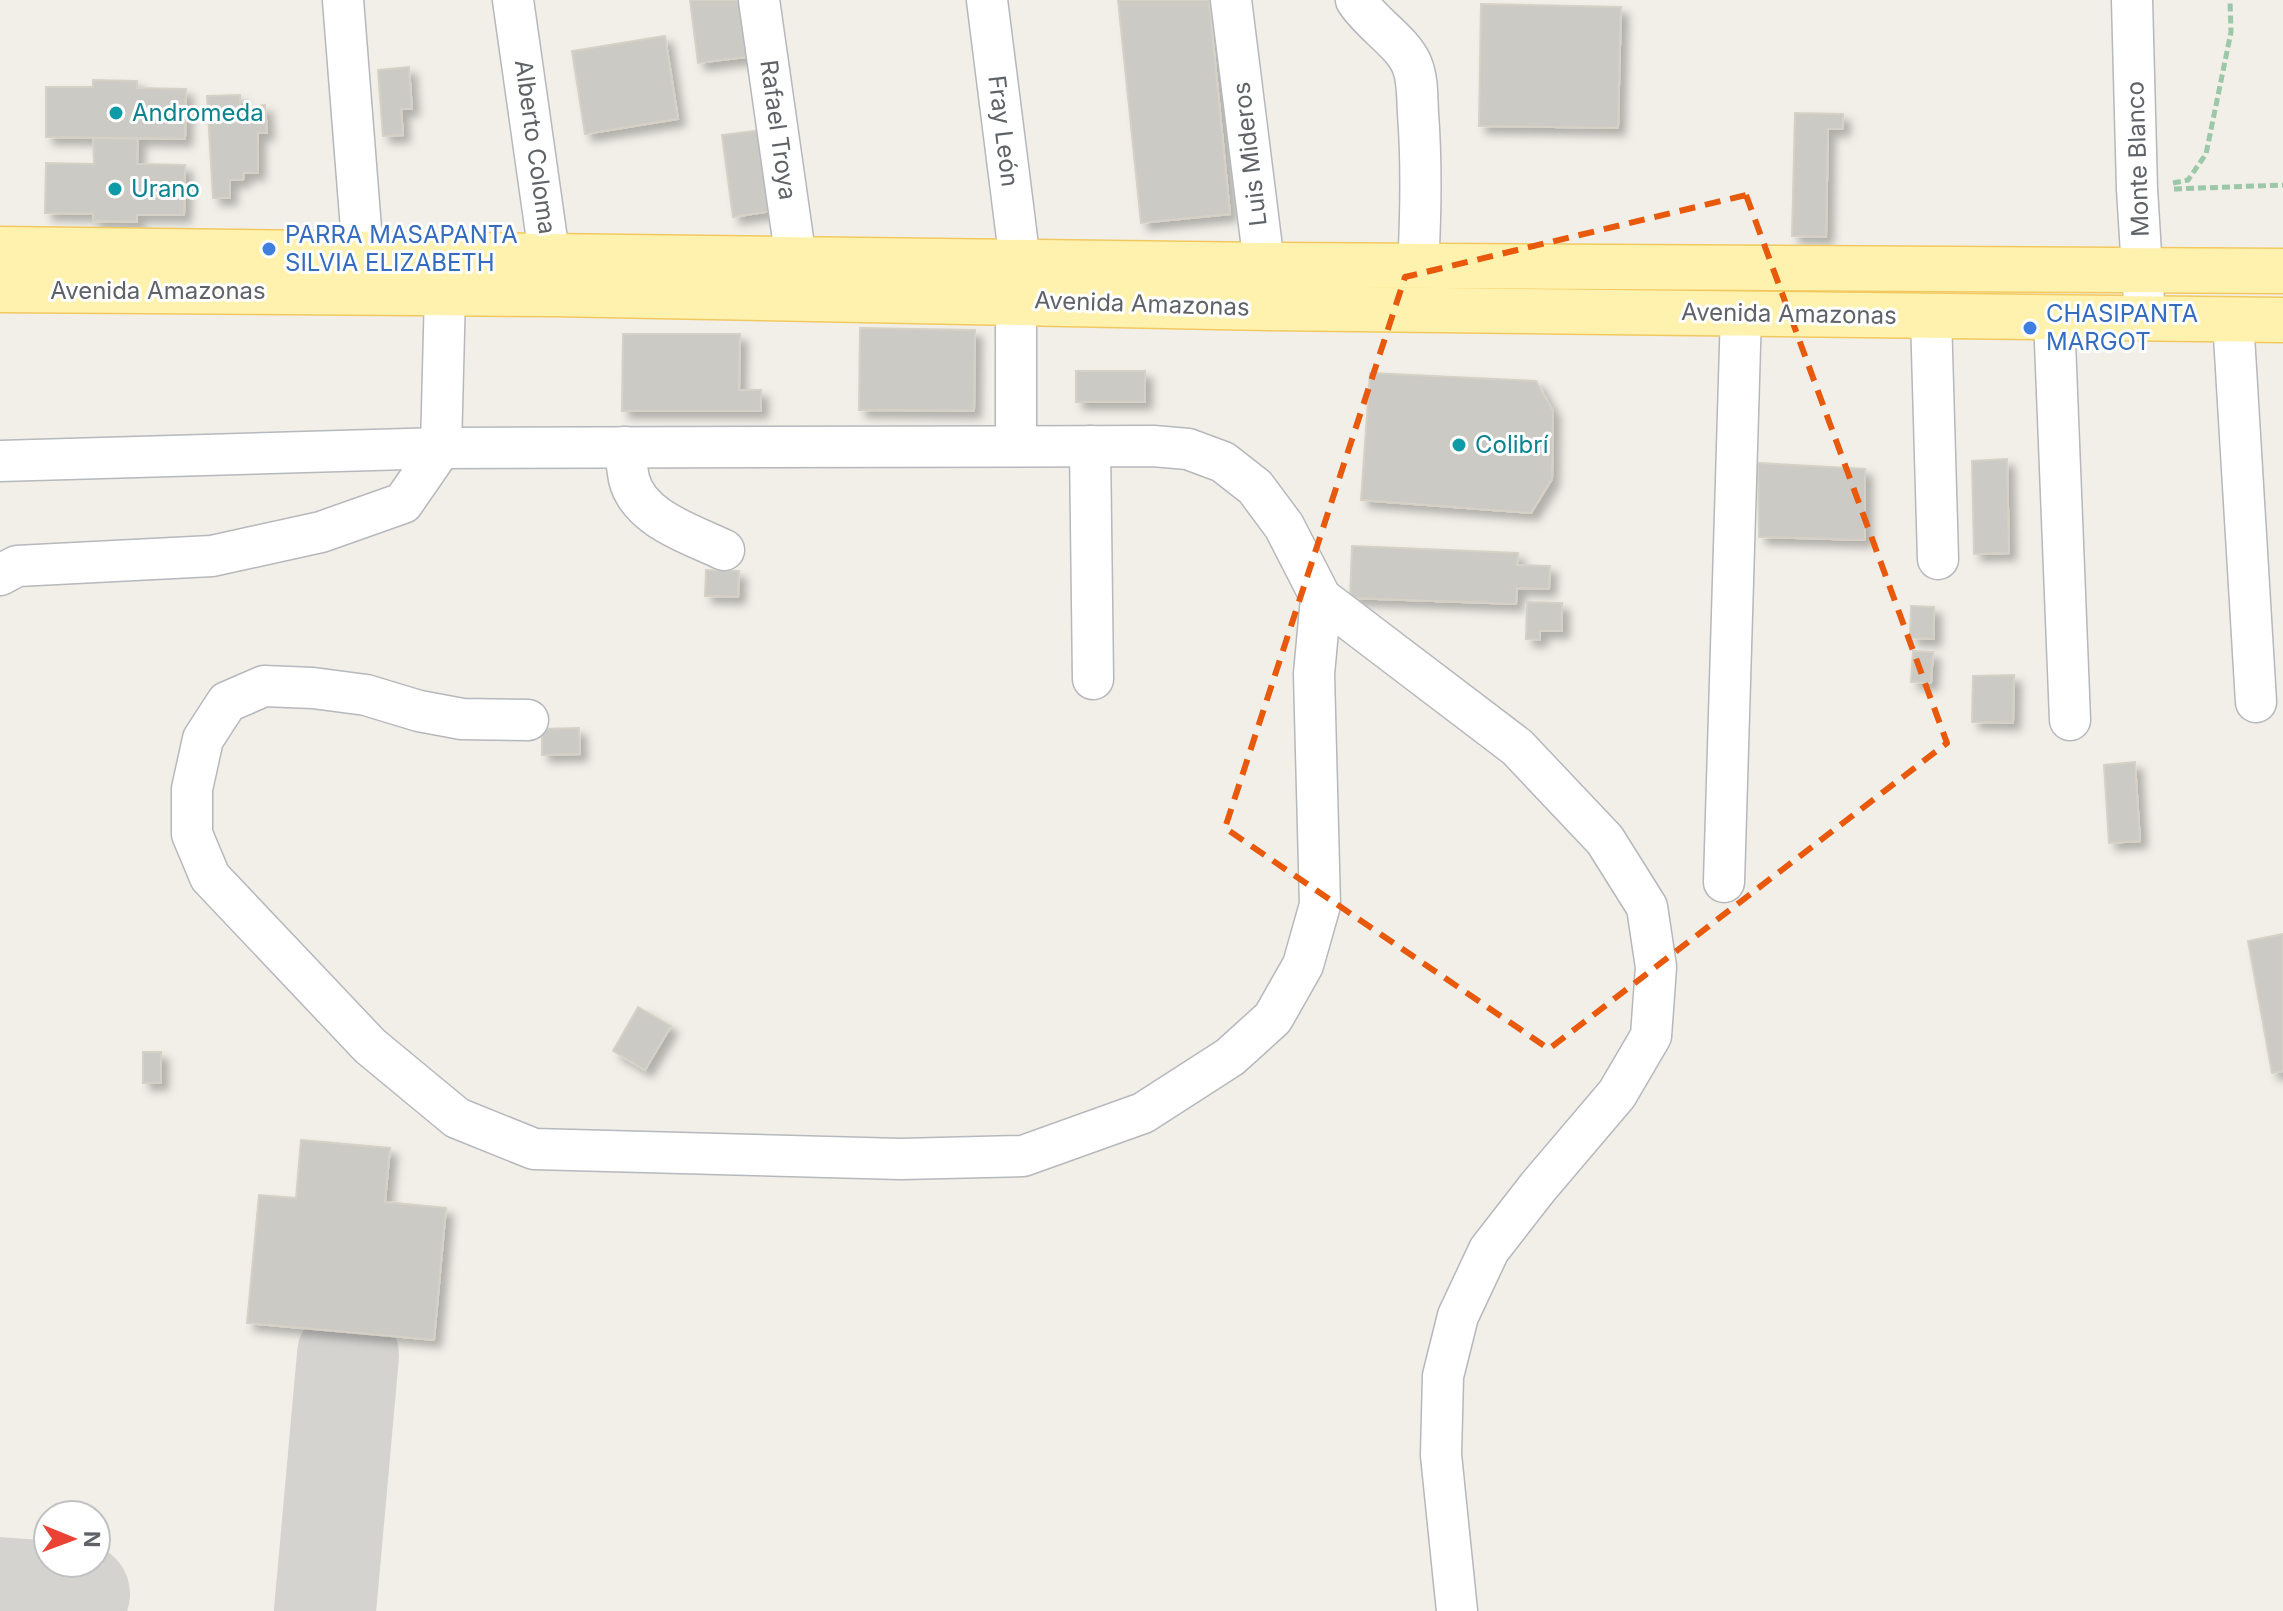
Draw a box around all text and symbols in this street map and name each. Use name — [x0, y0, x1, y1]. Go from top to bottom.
street label: Alberto Coloma — [509, 58, 562, 236]
street label: Rafael Troya — [754, 58, 803, 202]
street label: Fray León — [982, 74, 1025, 188]
street label: Luis Mideros — [1226, 80, 1273, 228]
street label: Monte Blanco — [2120, 81, 2155, 237]
place label: Andromeda — [132, 98, 264, 127]
marker: Andromeda — [107, 104, 125, 122]
place label: Urano — [131, 174, 200, 203]
marker: Urano — [106, 180, 124, 198]
place label: PARRA MASAPANTA SILVIA ELIZABETH — [285, 220, 518, 277]
marker: PARRA MASAPANTA SILVIA ELIZABETH — [260, 240, 278, 258]
street label: Avenida Amazonas — [50, 276, 266, 305]
street label: Avenida Amazonas — [1034, 285, 1250, 322]
street label: Avenida Amazonas — [1681, 297, 1897, 330]
place label: CHASIPANTA MARGOT — [2046, 299, 2198, 356]
marker: CHASIPANTA MARGOT — [2021, 319, 2039, 337]
place label: Colibrí — [1475, 430, 1549, 459]
marker: Colibrí — [1450, 436, 1468, 454]
north arrow — [32, 1499, 112, 1579]
text: N — [79, 1531, 105, 1548]

